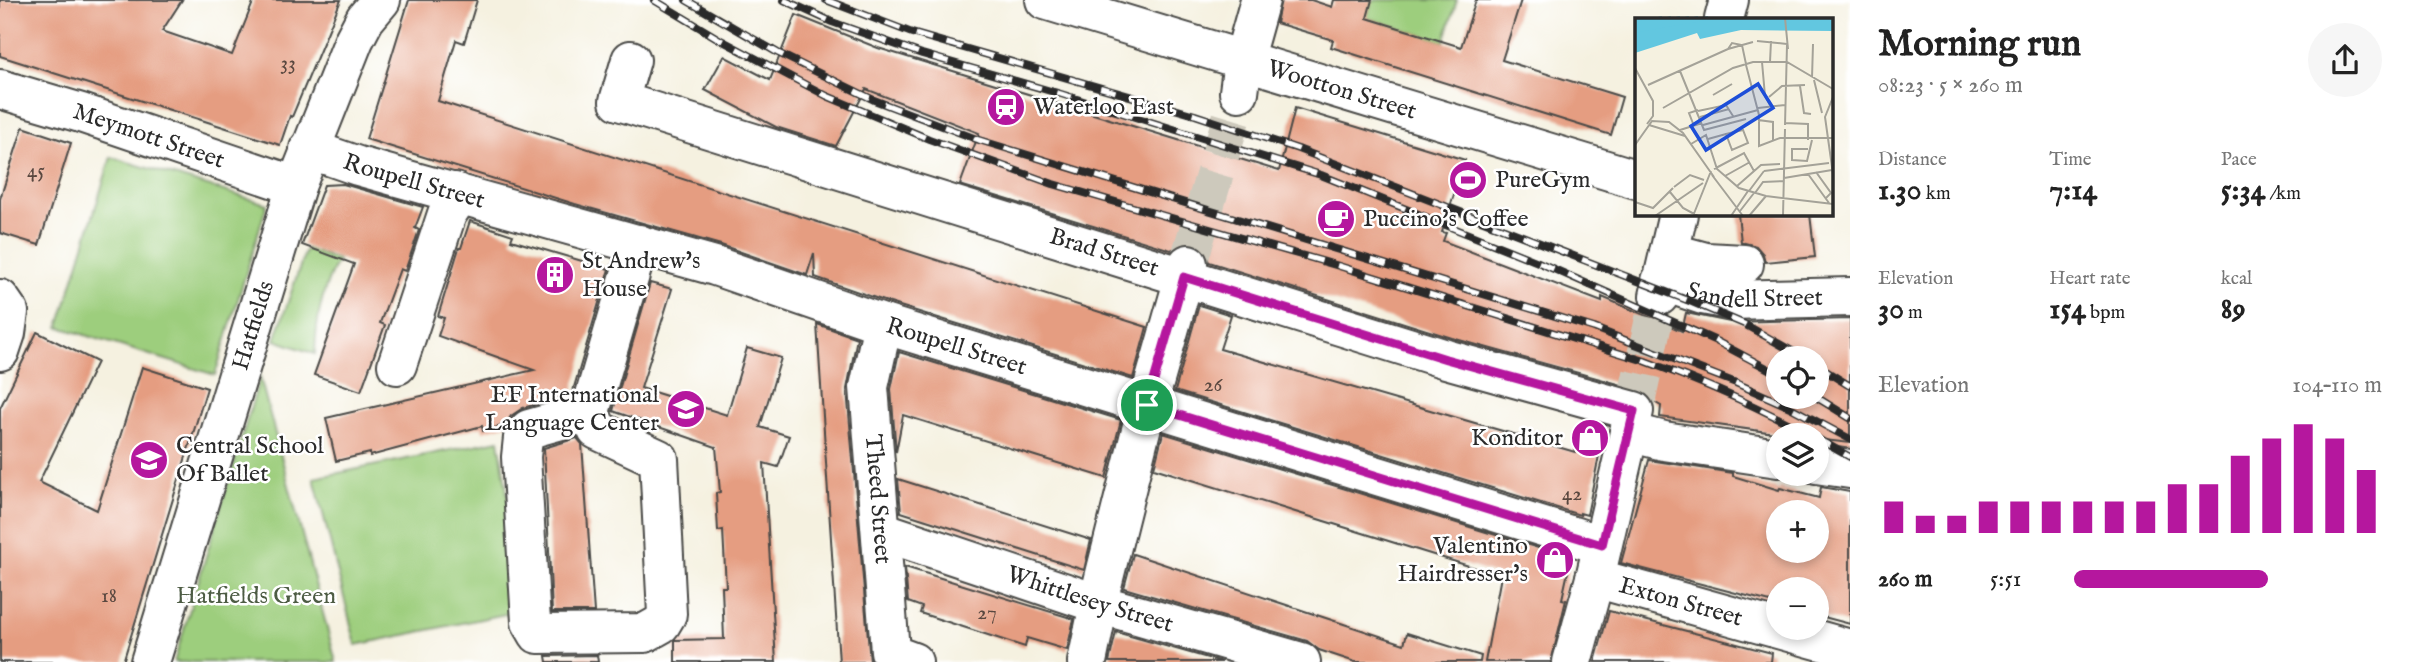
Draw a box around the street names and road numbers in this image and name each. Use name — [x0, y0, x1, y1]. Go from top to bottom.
street label: Wootton Street — [1263, 53, 1420, 127]
street label: Meymott Street — [69, 96, 229, 176]
street label: Roupell Street — [339, 147, 488, 216]
street label: Brad Street — [1046, 221, 1163, 284]
street label: Sandell Street — [1682, 275, 1823, 316]
street label: Hatfields — [225, 277, 282, 374]
street label: Roupell Street — [882, 310, 1030, 383]
street label: Theed Street — [857, 433, 899, 565]
street label: Whittlesey Street — [1003, 559, 1177, 640]
street label: Exton Street — [1615, 570, 1746, 634]

